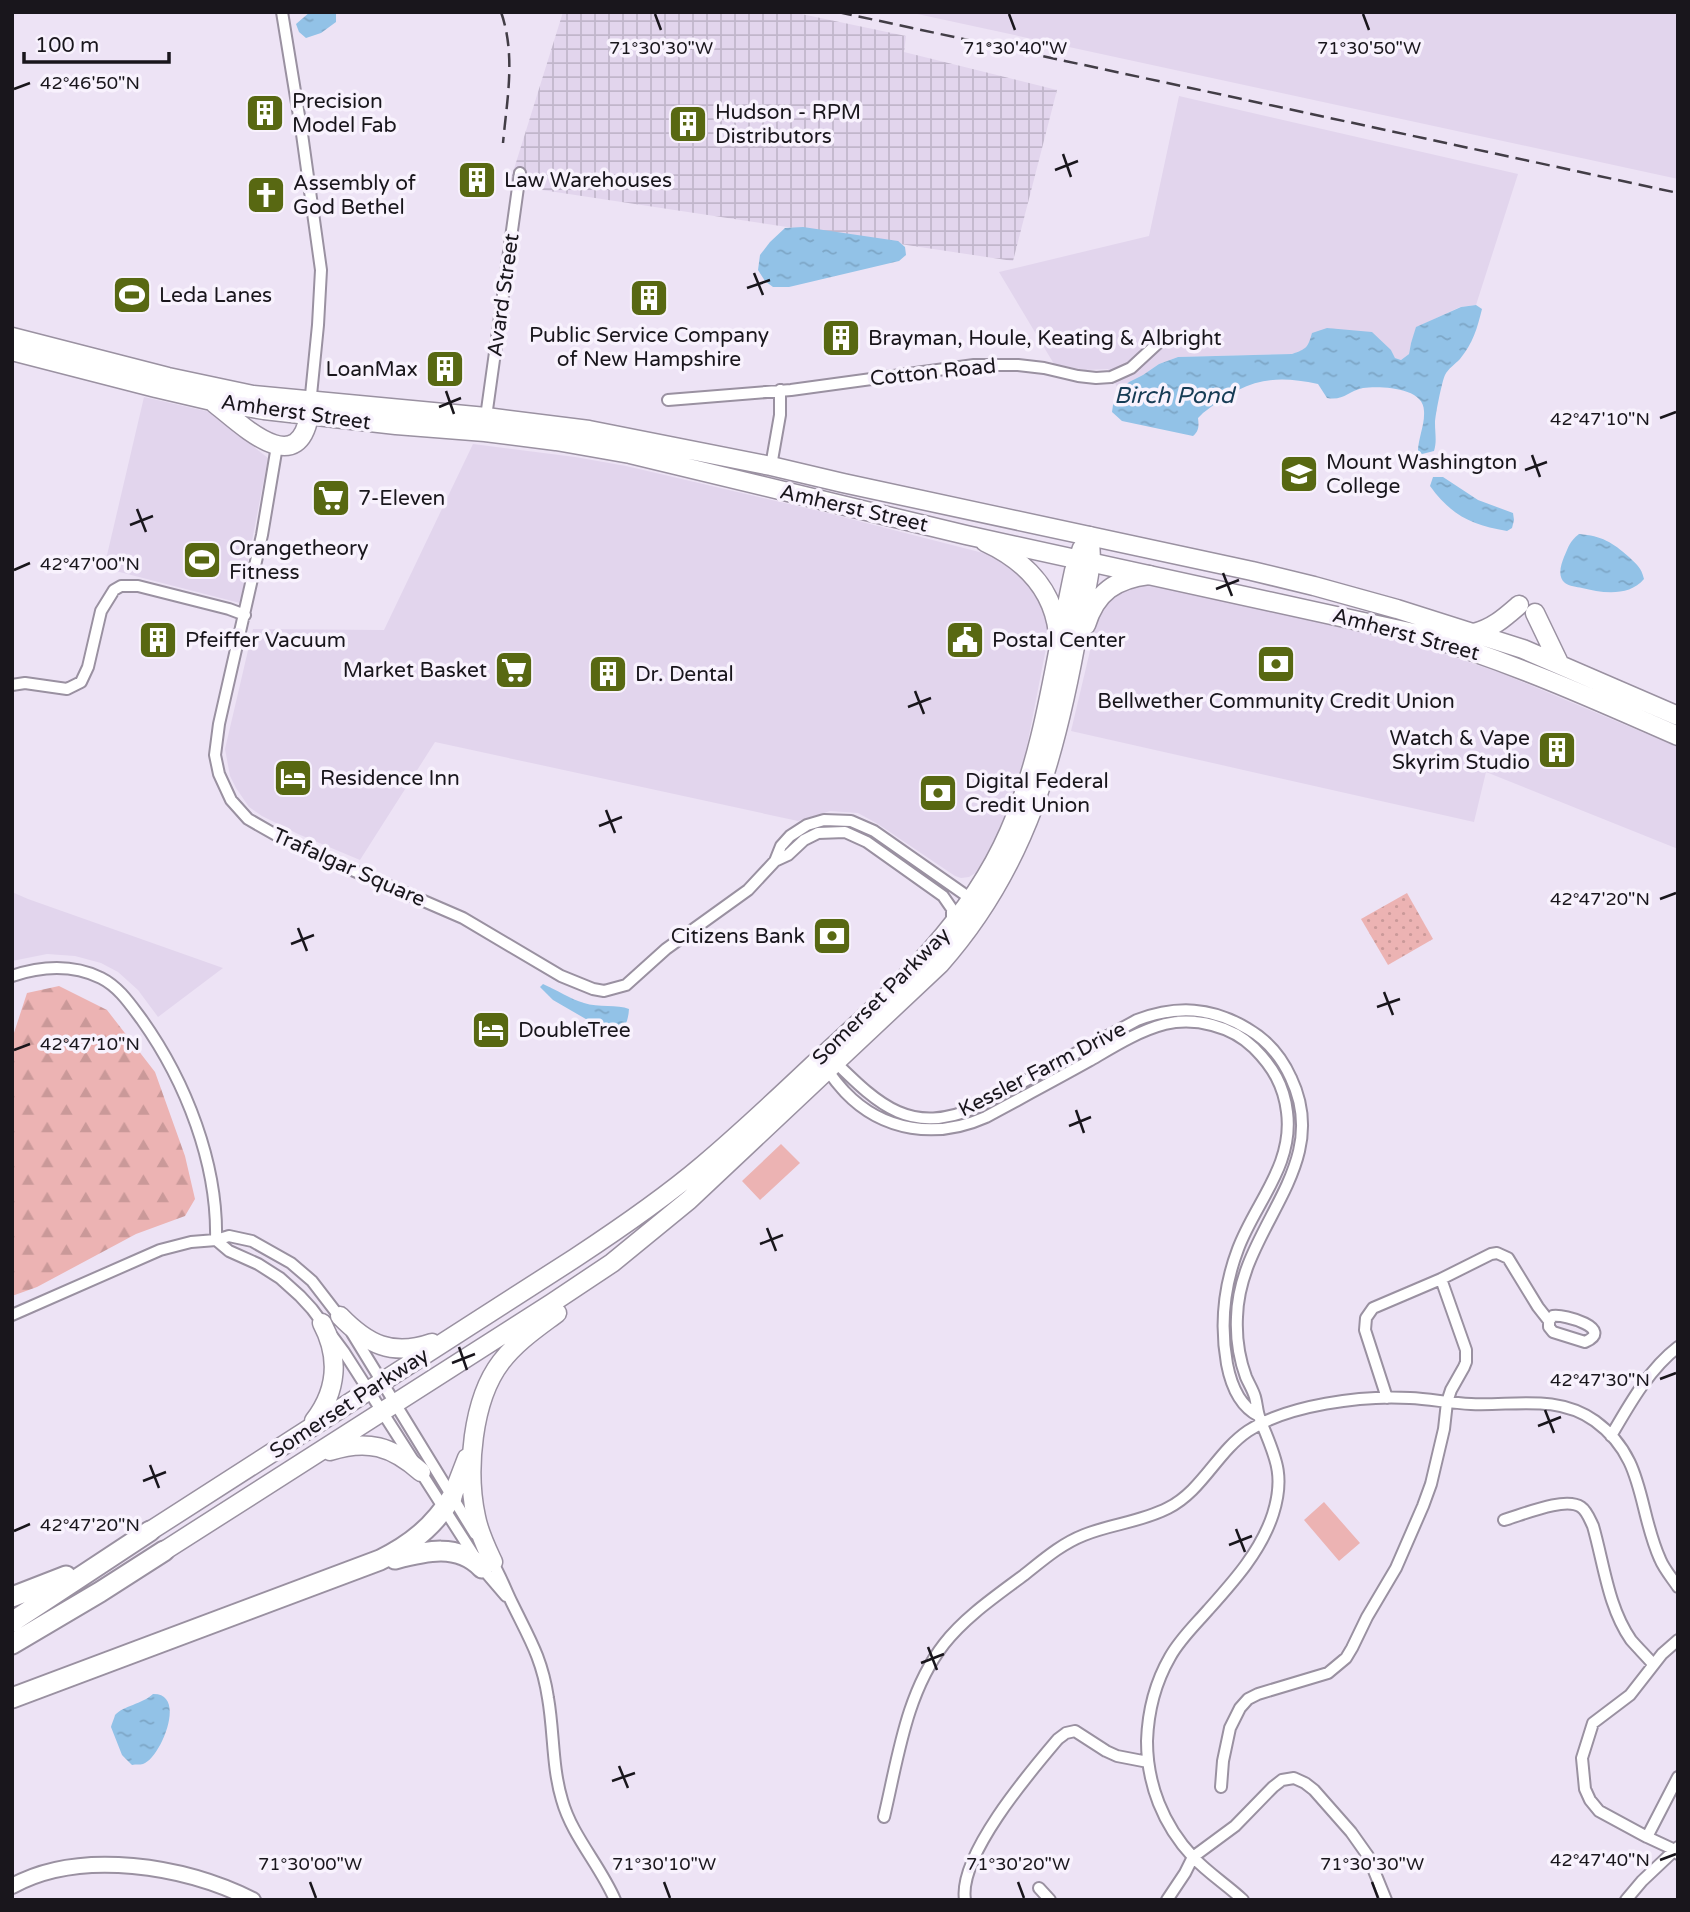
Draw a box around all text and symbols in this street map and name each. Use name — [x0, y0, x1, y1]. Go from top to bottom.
scale bar — [24, 21, 170, 65]
text: 100 m — [35, 33, 99, 58]
text: 71°30'30"W — [609, 37, 713, 59]
text: 71°30'40"W — [963, 37, 1067, 59]
text: 71°30'50"W — [1317, 37, 1421, 59]
text: 42°46'50"N — [40, 72, 140, 94]
place label: Precision Model Fab — [292, 89, 397, 138]
building icon: Precision Model Fab — [244, 92, 286, 134]
place label: Hudson - RPM Distributors — [715, 100, 861, 149]
building icon: Hudson - RPM Distributors — [667, 103, 709, 145]
building icon: Law Warehouses — [456, 159, 498, 201]
place label: Law Warehouses — [504, 168, 672, 193]
place label: Assembly of God Bethel — [293, 171, 416, 220]
church icon: Assembly of God Bethel — [245, 174, 287, 216]
street label: Avard Street — [482, 232, 525, 358]
sports icon: Leda Lanes — [111, 274, 153, 316]
building icon: Public Service Company of New Hampshire — [628, 277, 670, 319]
place label: Leda Lanes — [159, 283, 272, 308]
building icon: Brayman, Houle, Keating & Albright — [820, 317, 862, 359]
place label: Public Service Company of New Hampshire — [529, 323, 769, 372]
place label: Brayman, Houle, Keating & Albright — [868, 326, 1221, 351]
building icon: LoanMax — [424, 348, 466, 390]
street label: Cotton Road — [869, 353, 997, 392]
place label: LoanMax — [325, 357, 418, 382]
water label: Birch Pond — [1114, 382, 1236, 410]
street label: Amherst Street — [219, 390, 372, 435]
text: 42°47'10"N — [1550, 408, 1650, 430]
place label: Mount Washington College — [1326, 450, 1517, 499]
school or university icon: Mount Washington College — [1278, 453, 1320, 495]
supermarket icon: 7-Eleven — [310, 477, 352, 519]
street label: Amherst Street — [777, 479, 930, 538]
place label: 7-Eleven — [358, 486, 445, 511]
place label: Orangetheory Fitness — [229, 536, 368, 585]
sports icon: Orangetheory Fitness — [181, 539, 223, 581]
text: 42°47'00"N — [40, 553, 140, 575]
street label: Amherst Street — [1330, 603, 1482, 666]
building icon: Pfeiffer Vacuum — [137, 619, 179, 661]
public building icon: Postal Center — [944, 619, 986, 661]
place label: Pfeiffer Vacuum — [185, 628, 346, 653]
place label: Postal Center — [992, 628, 1126, 653]
bank icon: Bellwether Community Credit Union — [1255, 643, 1297, 685]
supermarket icon: Market Basket — [493, 649, 535, 691]
building icon: Dr. Dental — [587, 653, 629, 695]
place label: Market Basket — [343, 658, 487, 683]
place label: Dr. Dental — [635, 662, 734, 687]
place label: Bellwether Community Credit Union — [1097, 689, 1455, 714]
place label: Watch & Vape Skyrim Studio — [1390, 726, 1530, 775]
building icon: Watch & Vape Skyrim Studio — [1536, 729, 1578, 771]
hotel icon: Residence Inn — [272, 757, 314, 799]
place label: Residence Inn — [320, 766, 460, 791]
place label: Digital Federal Credit Union — [965, 769, 1109, 818]
bank icon: Digital Federal Credit Union — [917, 772, 959, 814]
street label: Trafalgar Square — [268, 823, 429, 912]
text: 42°47'20"N — [1550, 888, 1650, 910]
bank icon: Citizens Bank — [811, 915, 853, 957]
street label: Somerset Parkway — [807, 922, 955, 1070]
place label: Citizens Bank — [671, 924, 805, 949]
hotel icon: DoubleTree — [470, 1009, 512, 1051]
street label: Kessler Farm Drive — [954, 1016, 1130, 1122]
place label: DoubleTree — [518, 1018, 631, 1043]
text: 42°47'10"N — [40, 1033, 140, 1055]
street label: Somerset Parkway — [265, 1343, 434, 1464]
text: 42°47'30"N — [1550, 1369, 1650, 1391]
text: 42°47'20"N — [40, 1514, 140, 1536]
text: 42°47'40"N — [1550, 1849, 1650, 1871]
text: 71°30'00"W — [258, 1853, 362, 1875]
text: 71°30'10"W — [612, 1853, 716, 1875]
text: 71°30'20"W — [966, 1853, 1070, 1875]
text: 71°30'30"W — [1320, 1853, 1424, 1875]

